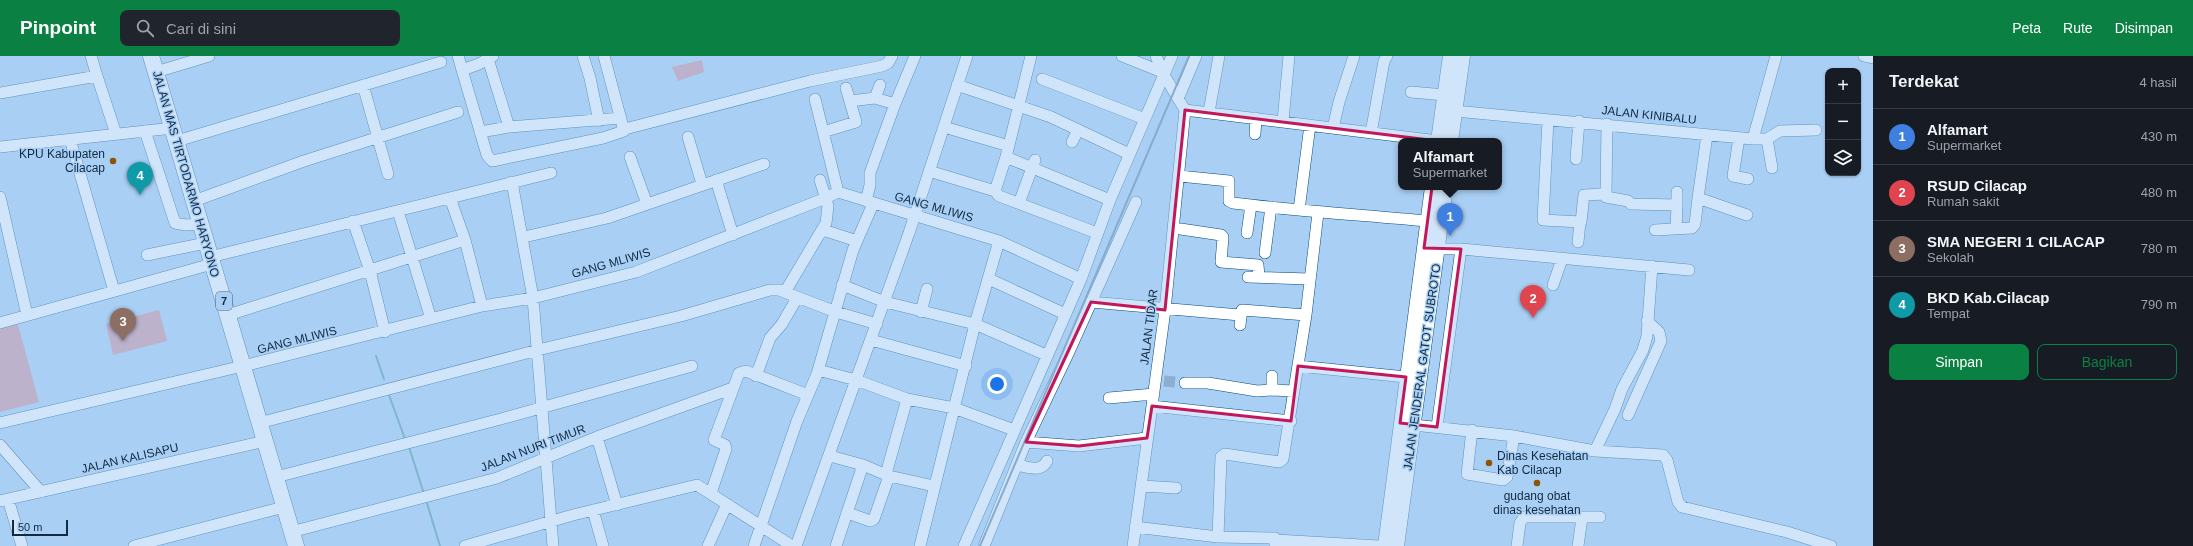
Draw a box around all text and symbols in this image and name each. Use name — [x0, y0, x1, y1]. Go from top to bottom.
search box — [120, 10, 400, 46]
text: Pinpoint — [20, 17, 96, 38]
icon: search — [134, 17, 156, 39]
text: Cari di sini — [166, 20, 236, 37]
text: Peta — [2012, 20, 2041, 36]
text: Rute — [2063, 20, 2093, 36]
text: Disimpan — [2115, 20, 2173, 36]
map controls — [1825, 68, 1861, 176]
button: + — [1825, 68, 1861, 104]
street label: JALAN MAS TIRTODARMO HARYONO — [150, 69, 222, 279]
text: Terdekat — [1889, 72, 1959, 91]
text: 4 hasil — [2139, 75, 2177, 90]
street label: JALAN KINIBALU — [1601, 103, 1697, 127]
button: − — [1825, 104, 1861, 140]
text: Alfamart — [1927, 121, 1988, 138]
text: 1 — [1898, 129, 1906, 144]
text: 430 m — [2141, 129, 2177, 144]
popup — [1398, 138, 1502, 190]
text: Supermarket — [1927, 138, 2001, 153]
button: layers — [1825, 140, 1861, 176]
place label: KPU Kabupaten Cilacap — [19, 147, 105, 175]
text: Alfamart — [1413, 148, 1474, 165]
marker: KPU Kabupaten Cilacap — [108, 156, 118, 166]
pin: 4 — [127, 162, 153, 195]
text: Supermarket — [1413, 165, 1487, 180]
text: RSUD Cilacap — [1927, 177, 2027, 194]
text: 2 — [1898, 185, 1906, 200]
text: 480 m — [2141, 185, 2177, 200]
street label: GANG MLIWIS — [893, 189, 975, 225]
text: Rumah sakit — [1927, 194, 1999, 209]
pin: 1 — [1437, 203, 1463, 236]
text: SMA NEGERI 1 CILACAP — [1927, 233, 2105, 250]
text: 3 — [1898, 241, 1906, 256]
text: 780 m — [2141, 241, 2177, 256]
street label: GANG MLIWIS — [570, 245, 652, 281]
text: Sekolah — [1927, 250, 1974, 265]
street label: JALAN JENDERAL GATOT SUBROTO — [1401, 263, 1443, 471]
pin: 2 — [1520, 285, 1546, 318]
street label: JALAN TIDAR — [1137, 288, 1161, 366]
text: BKD Kab.Cilacap — [1927, 289, 2050, 306]
road number: 7 — [216, 292, 232, 310]
text: 4 — [1898, 297, 1906, 312]
text: 790 m — [2141, 297, 2177, 312]
text: Tempat — [1927, 306, 1970, 321]
pin: 3 — [110, 308, 136, 341]
street label: GANG MLIWIS — [256, 323, 338, 357]
button: Simpan — [1889, 344, 2029, 380]
button: Bagikan — [2037, 344, 2177, 380]
your location — [987, 374, 1007, 394]
street label: JALAN NURI TIMUR — [479, 421, 588, 474]
street label: JALAN KALISAPU — [80, 440, 180, 476]
place label: Dinas Kesehatan Kab Cilacap — [1497, 449, 1588, 477]
marker: Dinas Kesehatan Kab Cilacap — [1484, 458, 1494, 468]
marker: gudang obat dinas kesehatan — [1532, 478, 1542, 488]
place label: gudang obat dinas kesehatan — [1493, 489, 1581, 517]
scale bar — [12, 518, 68, 537]
text: 50 m — [18, 521, 42, 533]

